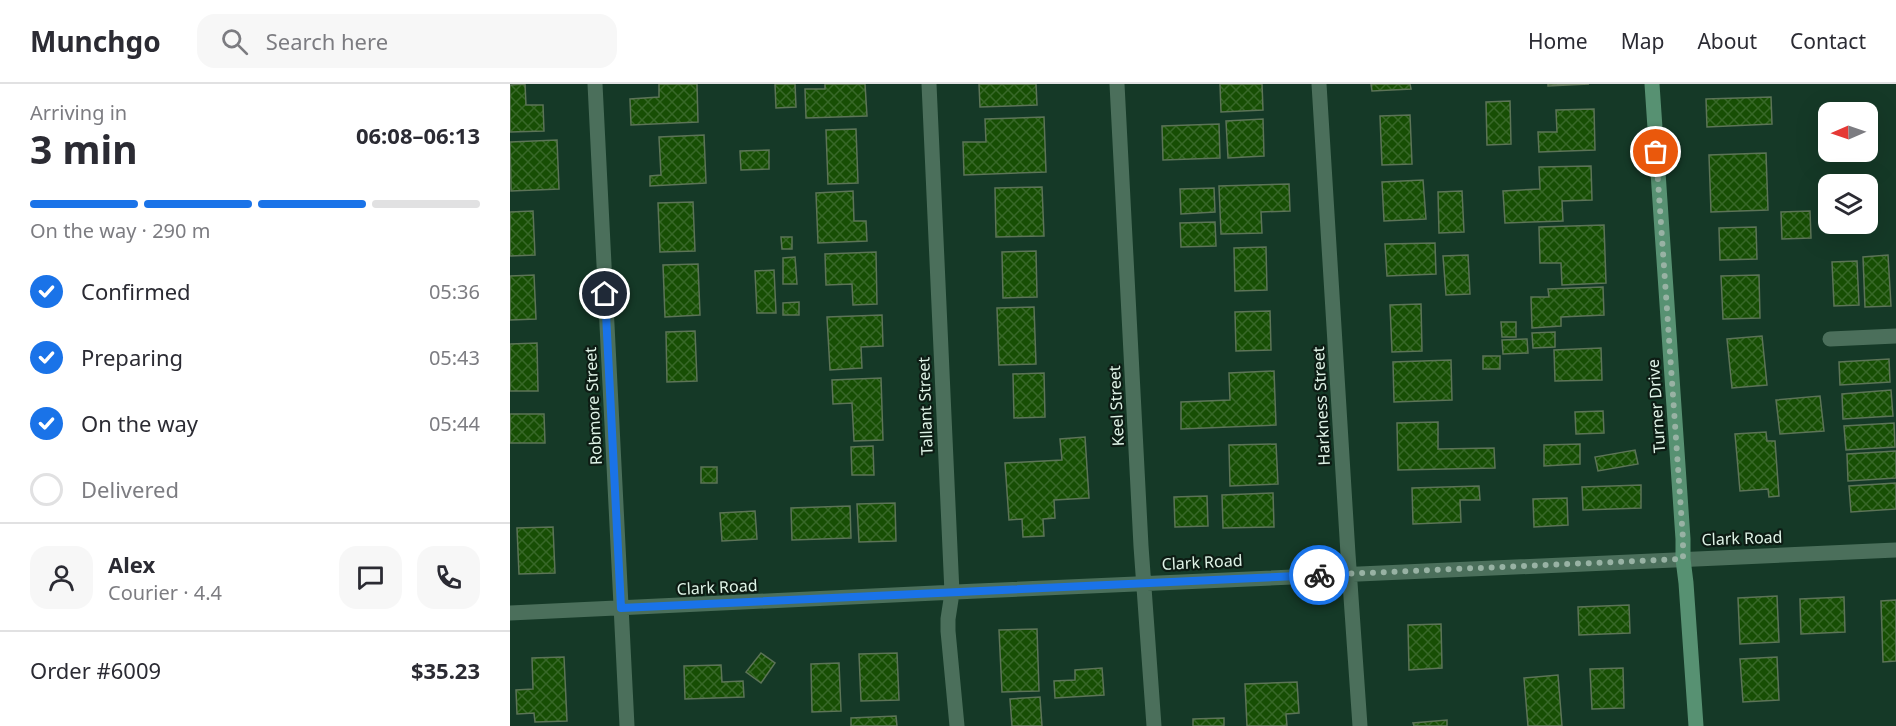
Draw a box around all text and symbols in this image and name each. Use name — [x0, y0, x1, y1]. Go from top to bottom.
search box — [197, 14, 617, 68]
text: Munchgo — [30, 22, 161, 60]
icon: search — [218, 25, 251, 58]
text: Search here — [266, 26, 388, 56]
text: Home — [1528, 27, 1588, 55]
text: Map — [1621, 27, 1664, 55]
text: About — [1697, 27, 1757, 55]
text: Contact — [1790, 27, 1866, 55]
text: Arriving in — [30, 99, 127, 126]
north arrow — [1818, 102, 1878, 162]
map controls — [1818, 102, 1878, 234]
text: 06:08–06:13 — [356, 120, 480, 150]
text: 3 min — [30, 122, 137, 175]
pin — [1630, 126, 1681, 177]
icon: bag — [1639, 135, 1672, 168]
button: layers — [1818, 174, 1878, 234]
text: On the way · 290 m — [30, 217, 210, 244]
pin — [579, 268, 630, 319]
icon: check — [30, 275, 63, 308]
text: Confirmed — [81, 276, 191, 306]
icon: home — [588, 277, 621, 310]
text: 05:36 — [429, 278, 480, 305]
icon: check — [30, 341, 63, 374]
text: Preparing — [81, 342, 183, 372]
text: 05:43 — [429, 344, 480, 371]
street label: Robmore Street — [579, 346, 607, 466]
street label: Harkness Street — [1307, 346, 1335, 466]
street label: Tallant Street — [912, 356, 938, 456]
street label: Turner Drive — [1642, 358, 1670, 454]
street label: Keel Street — [1103, 365, 1129, 447]
icon: check — [30, 407, 63, 440]
text: On the way — [81, 408, 198, 438]
text: 05:44 — [429, 410, 480, 437]
text: Delivered — [81, 474, 179, 504]
street label: Clark Road — [1701, 526, 1783, 550]
courier — [1289, 545, 1349, 605]
button: person — [30, 546, 93, 609]
button: chat — [339, 546, 402, 609]
button: phone — [417, 546, 480, 609]
text: Alex — [108, 549, 155, 579]
street label: Clark Road — [1161, 549, 1243, 575]
icon: bike — [1303, 559, 1336, 592]
street label: Clark Road — [676, 574, 758, 600]
text: Courier · 4.4 — [108, 579, 222, 606]
text: Order #6009 — [30, 655, 161, 685]
text: $35.23 — [411, 655, 480, 685]

